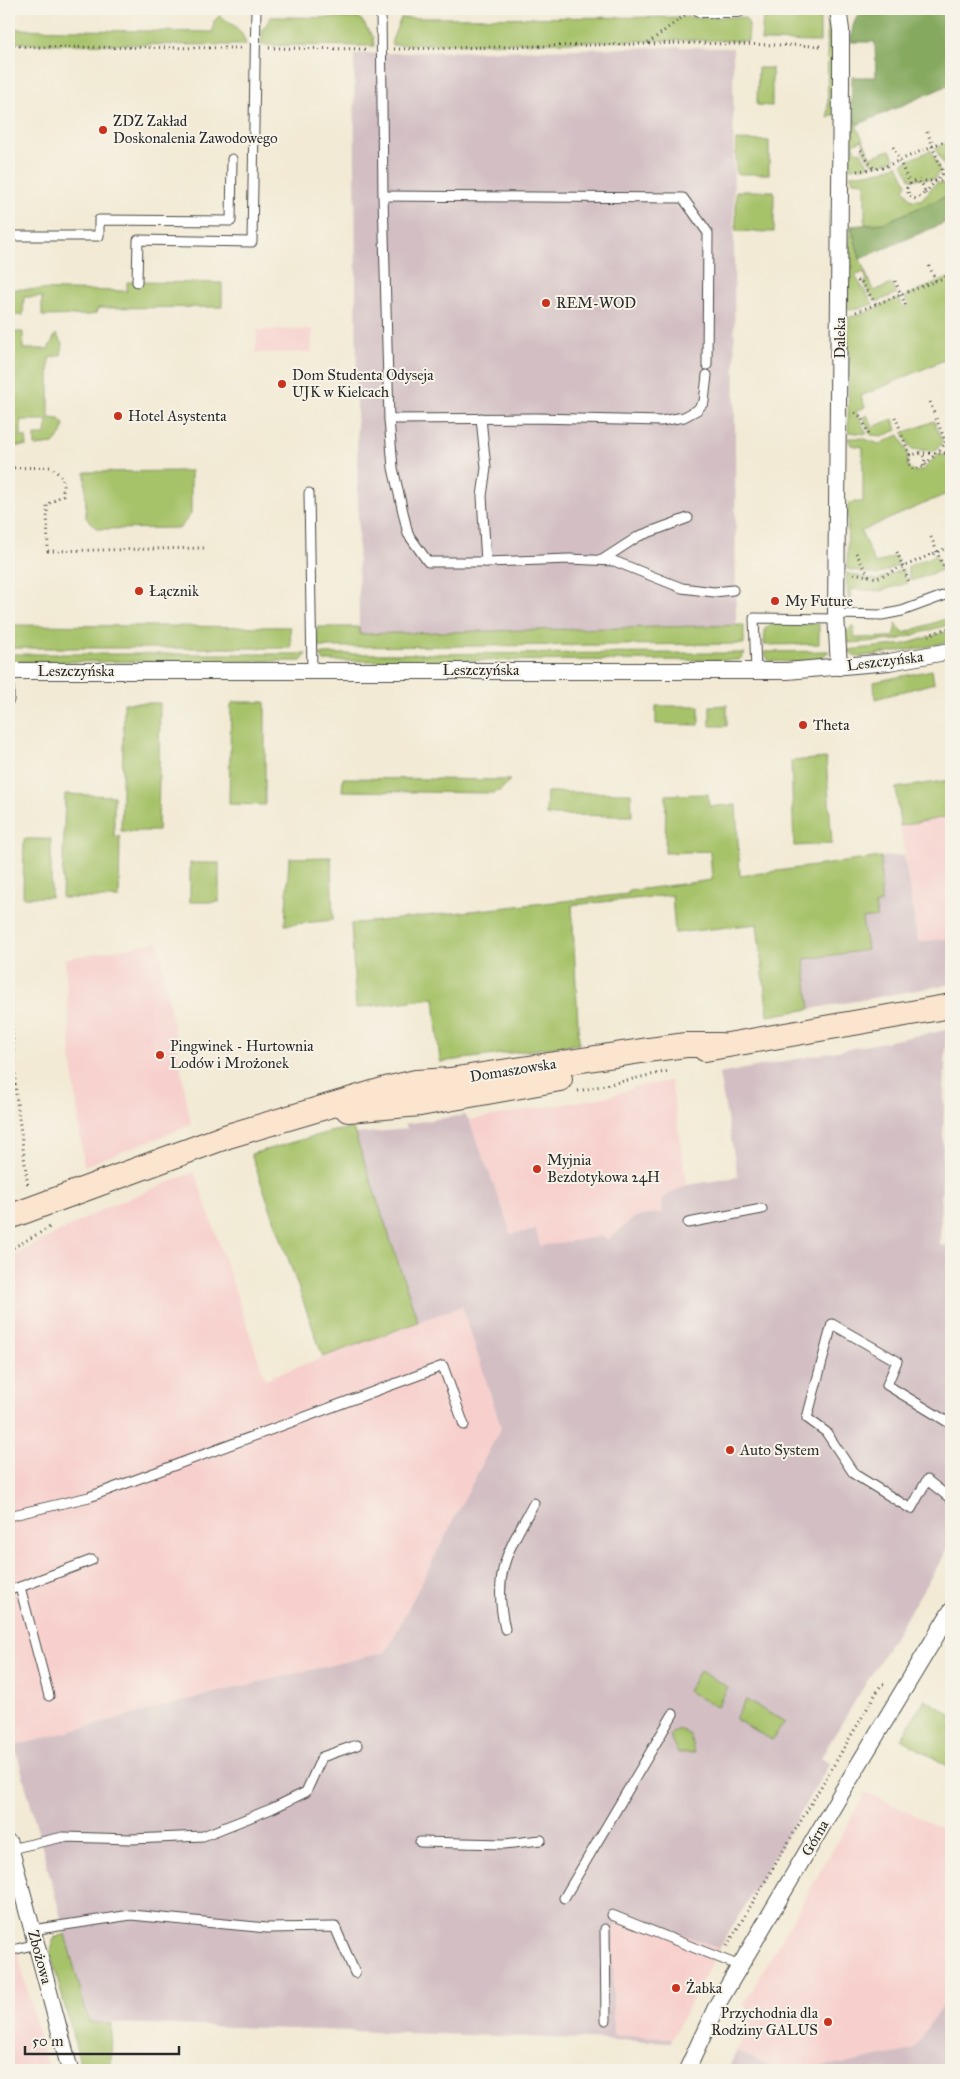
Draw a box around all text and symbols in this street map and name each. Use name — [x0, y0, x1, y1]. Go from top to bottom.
place label: ZDZ Zakład Doskonalenia Zawodowego — [113, 112, 278, 147]
marker: ZDZ Zakład Doskonalenia Zawodowego — [97, 124, 109, 136]
place label: REM-WOD — [556, 294, 636, 312]
marker: REM-WOD — [540, 297, 552, 309]
street label: Daleka — [831, 317, 849, 359]
place label: Dom Studenta Odyseja UJK w Kielcach — [292, 366, 434, 402]
marker: Dom Studenta Odyseja UJK w Kielcach — [276, 378, 288, 390]
place label: Hotel Asystenta — [128, 407, 227, 425]
marker: Hotel Asystenta — [112, 410, 124, 422]
place label: Łącznik — [149, 582, 199, 600]
marker: Łącznik — [133, 585, 145, 597]
place label: My Future — [785, 592, 853, 610]
marker: My Future — [769, 595, 781, 607]
street label: Leszczyńska — [846, 647, 925, 675]
street label: Leszczyńska — [443, 661, 520, 679]
street label: Leszczyńska — [38, 662, 115, 680]
place label: Theta — [813, 716, 850, 734]
marker: Theta — [797, 719, 809, 731]
place label: Pingwinek - Hurtownia Lodów i Mrożonek — [170, 1037, 314, 1072]
marker: Pingwinek - Hurtownia Lodów i Mrożonek — [154, 1049, 166, 1061]
street label: Domaszowska — [469, 1054, 558, 1086]
place label: Myjnia Bezdotykowa 24H — [547, 1151, 660, 1186]
marker: Myjnia Bezdotykowa 24H — [531, 1163, 543, 1175]
place label: Auto System — [739, 1441, 820, 1459]
marker: Auto System — [724, 1444, 736, 1456]
street label: Górna — [798, 1816, 833, 1859]
street label: Zbożowa — [24, 1928, 56, 1987]
place label: Żabka — [686, 1979, 723, 1997]
marker: Żabka — [670, 1982, 682, 1994]
place label: Przychodnia dla Rodziny GALUS — [711, 2004, 819, 2039]
marker: Przychodnia dla Rodziny GALUS — [822, 2016, 834, 2028]
scale bar — [25, 2024, 179, 2056]
text: 50 m — [32, 2032, 64, 2050]

